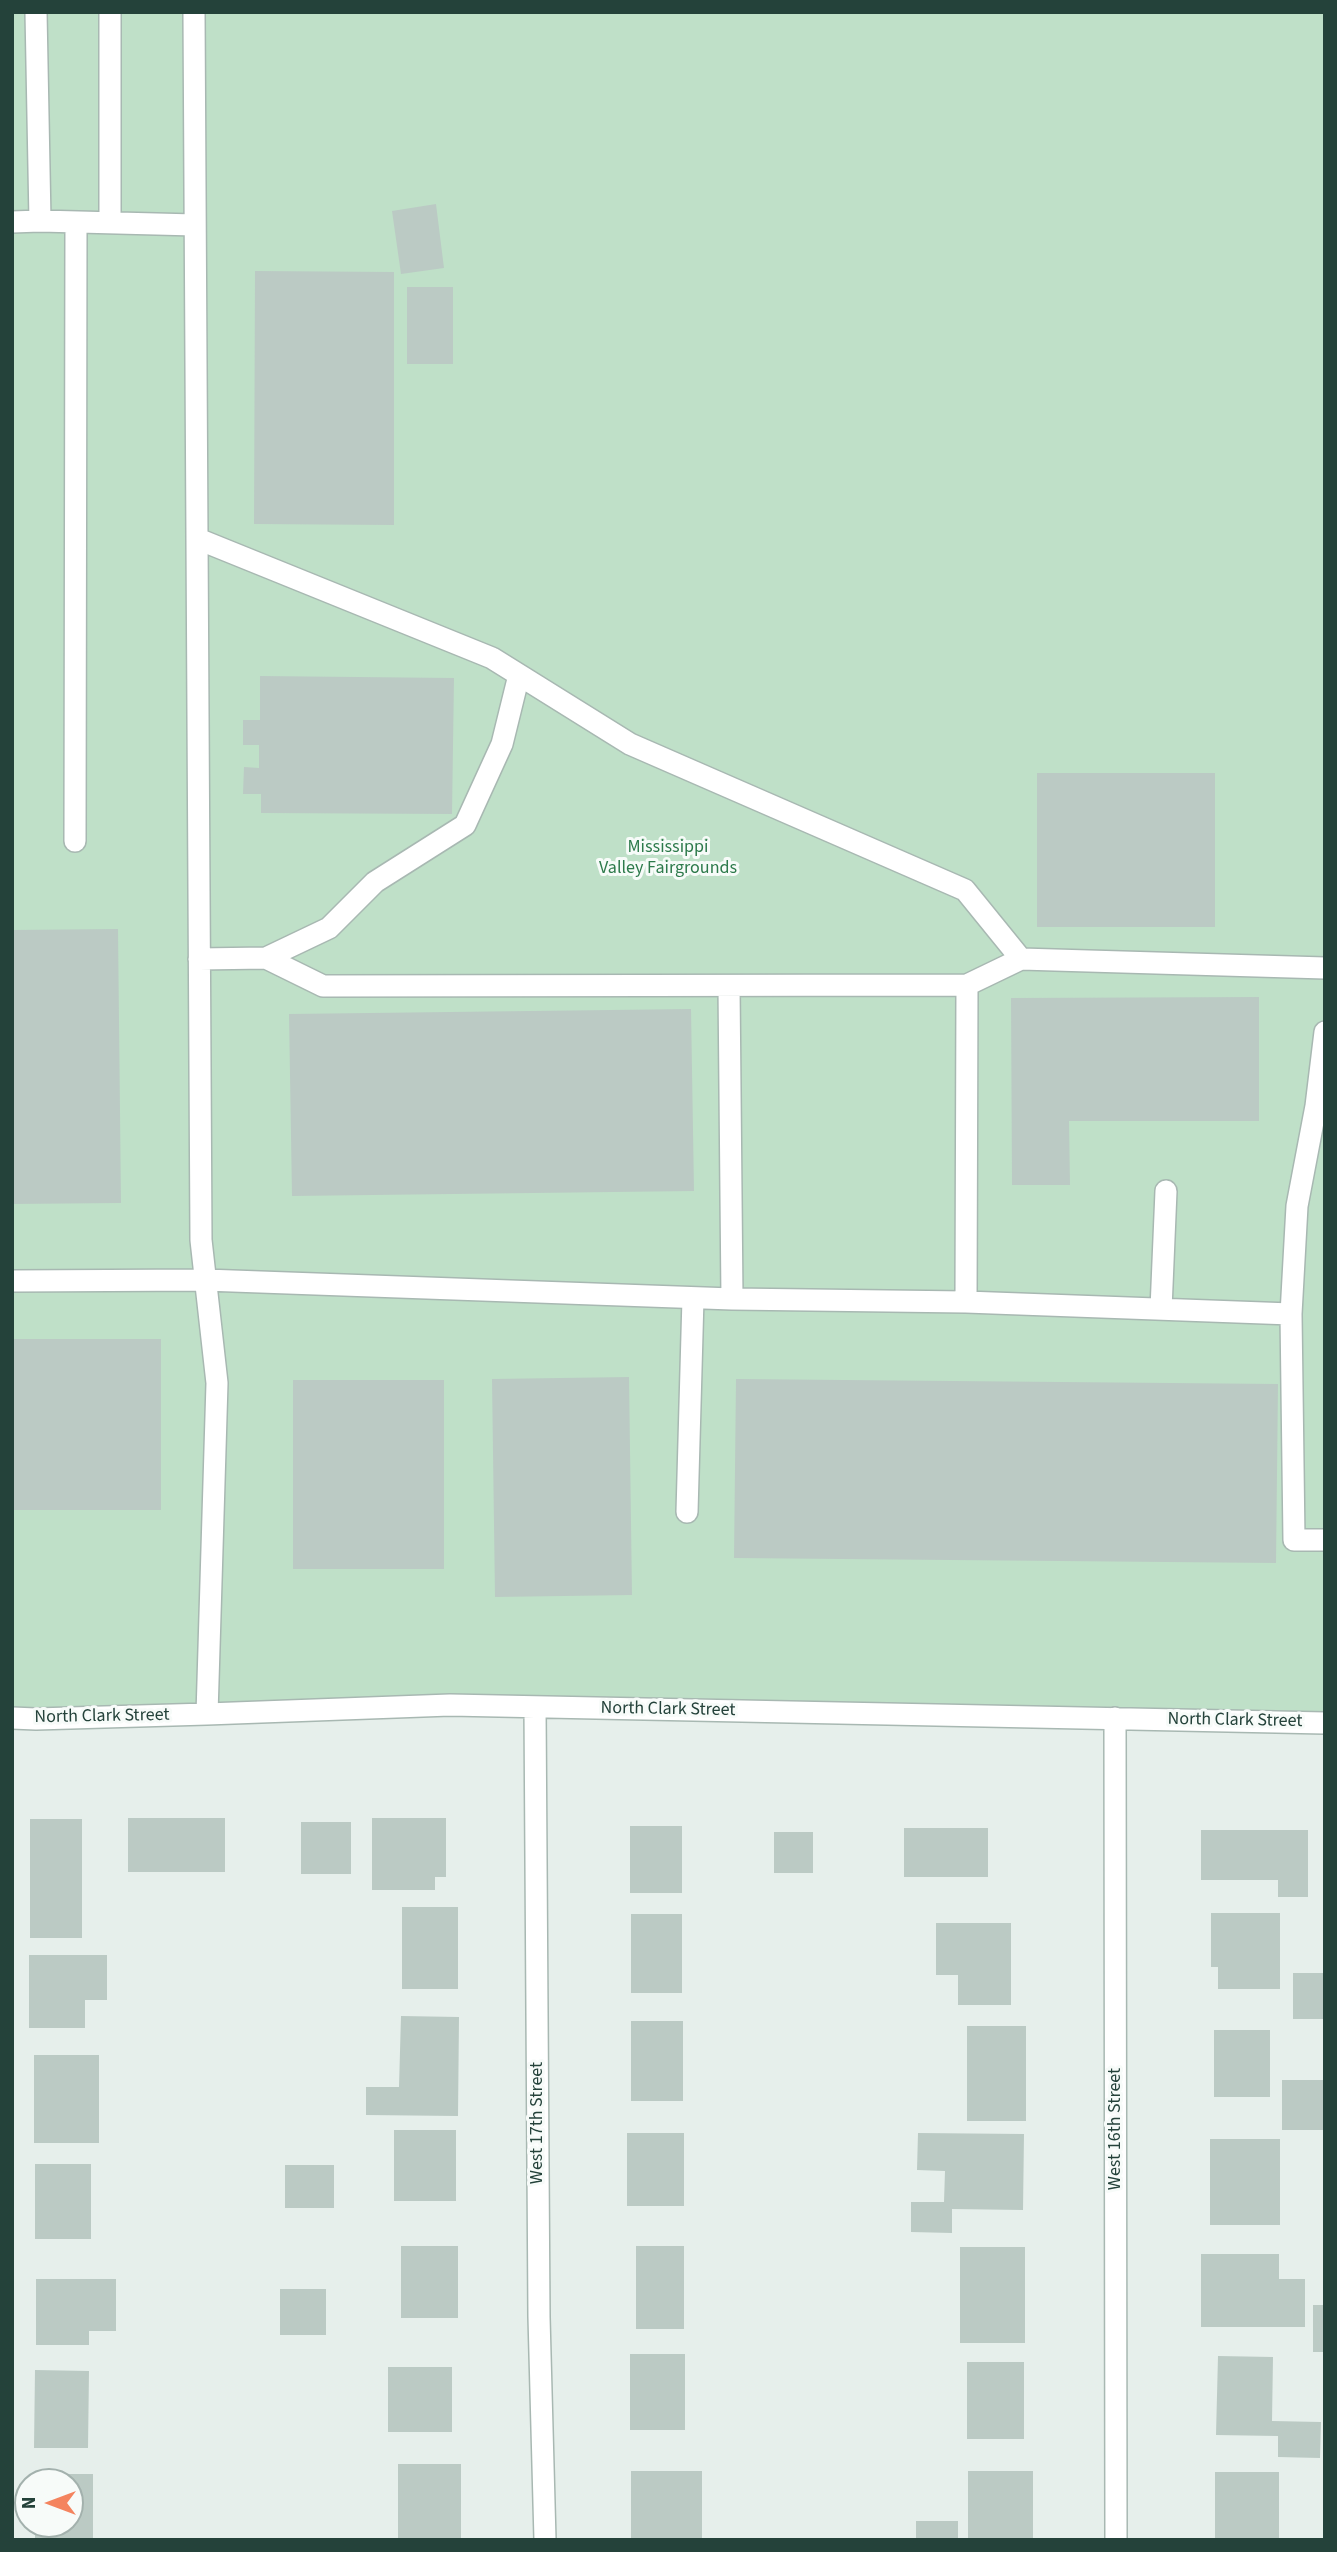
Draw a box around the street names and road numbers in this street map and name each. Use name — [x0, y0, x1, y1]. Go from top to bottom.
street label: North Clark Street — [600, 1698, 736, 1722]
street label: North Clark Street — [34, 1705, 170, 1729]
street label: North Clark Street — [1167, 1709, 1303, 1733]
street label: West 17th Street — [527, 2062, 549, 2184]
street label: West 16th Street — [1105, 2068, 1127, 2190]

